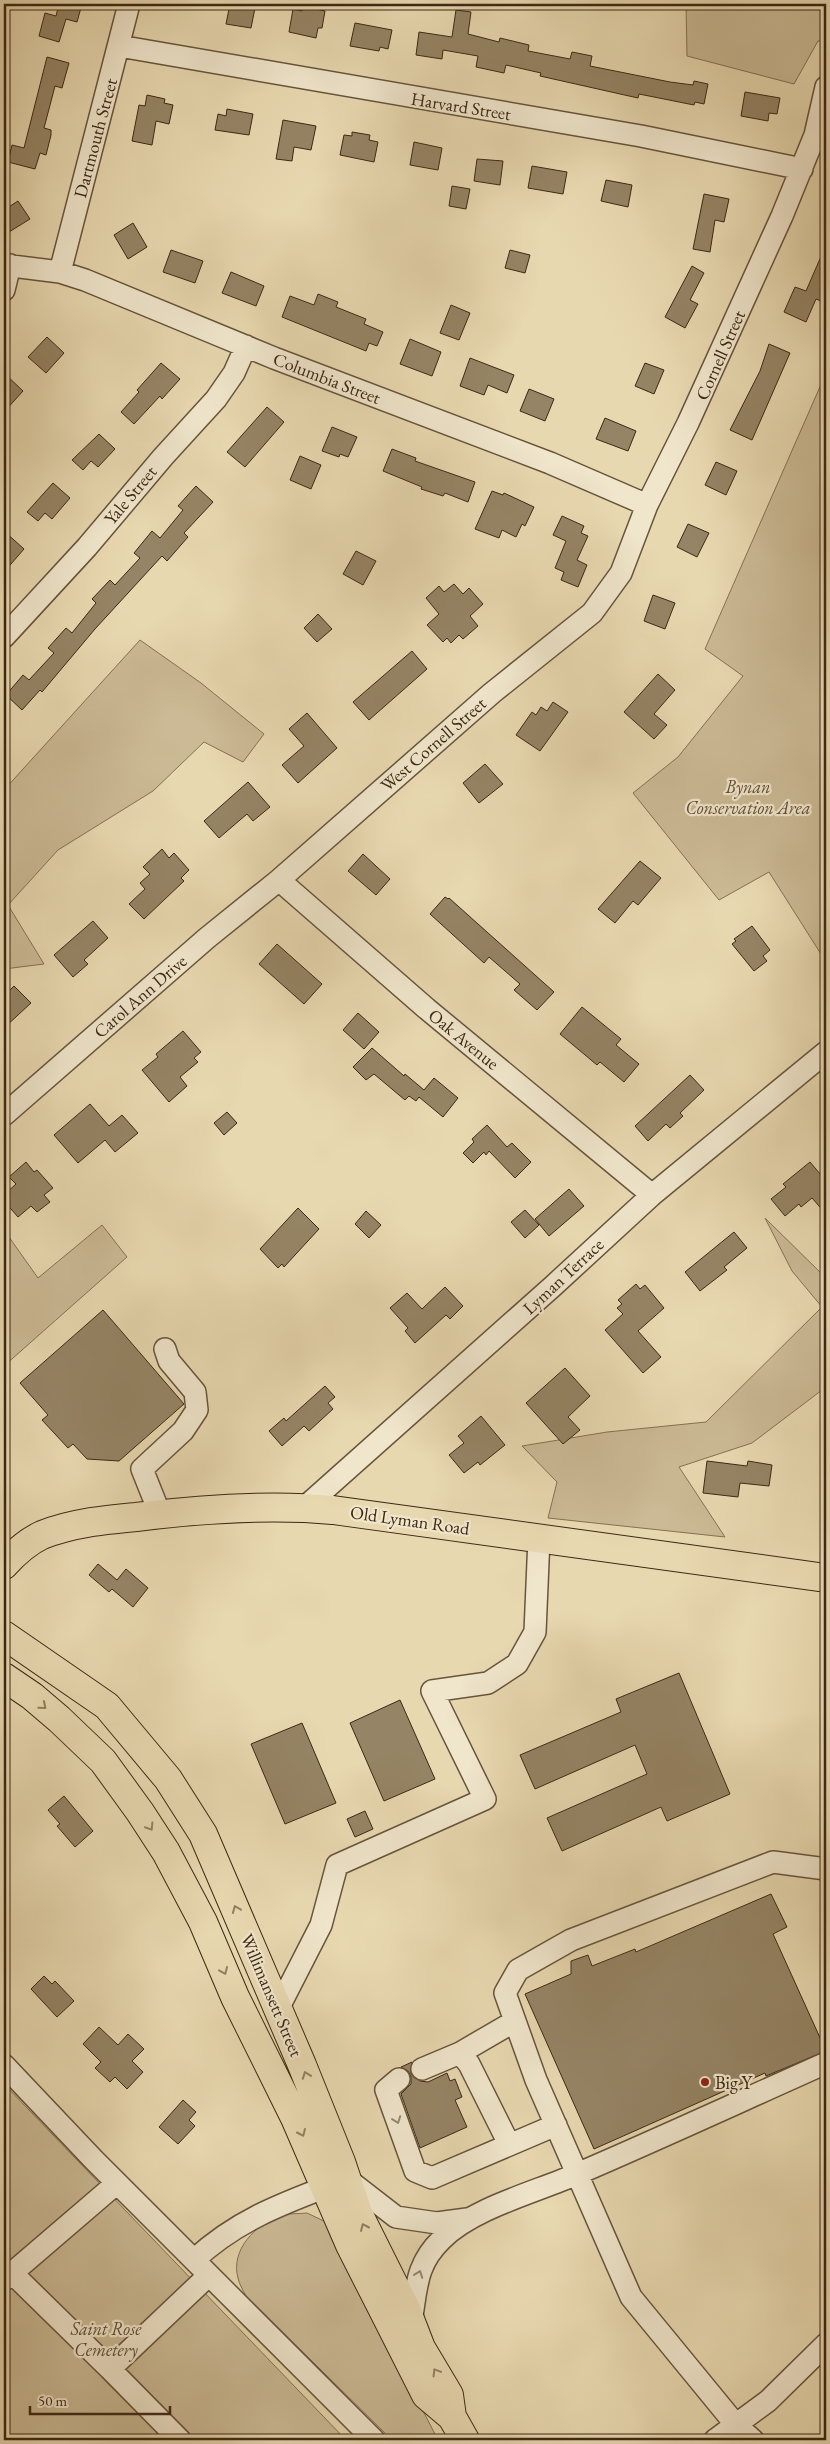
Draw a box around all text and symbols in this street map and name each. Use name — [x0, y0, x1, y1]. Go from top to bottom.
street label: Dartmouth Street — [68, 75, 122, 200]
street label: Harvard Street — [409, 87, 513, 125]
street label: Cornell Street — [690, 306, 750, 404]
street label: Columbia Street — [270, 347, 384, 409]
street label: Yale Street — [99, 460, 162, 529]
street label: West Cornell Street — [375, 692, 491, 796]
park label: Bynan Conservation Area — [685, 775, 811, 819]
street label: Carol Ann Drive — [89, 949, 191, 1043]
street label: Oak Avenue — [424, 1003, 504, 1075]
street label: Lyman Terrace — [518, 1233, 608, 1319]
street label: Old Lyman Road — [349, 1500, 472, 1540]
one-way arrow — [37, 1700, 46, 1708]
one-way arrow — [144, 1821, 153, 1830]
one-way arrow — [232, 1905, 242, 1914]
street label: Willimansett Street — [236, 1930, 308, 2060]
one-way arrow — [218, 1966, 228, 1975]
one-way arrow — [302, 2071, 312, 2080]
place label: Big Y — [715, 2071, 753, 2094]
marker: Big Y — [699, 2076, 711, 2088]
one-way arrow — [391, 2115, 401, 2124]
one-way arrow — [295, 2128, 306, 2137]
one-way arrow — [359, 2223, 370, 2232]
one-way arrow — [413, 2270, 423, 2279]
park label: Saint Rose Cemetery — [70, 2317, 142, 2362]
one-way arrow — [432, 2369, 442, 2378]
scale bar — [30, 2384, 170, 2416]
text: 50 m — [38, 2391, 67, 2410]

